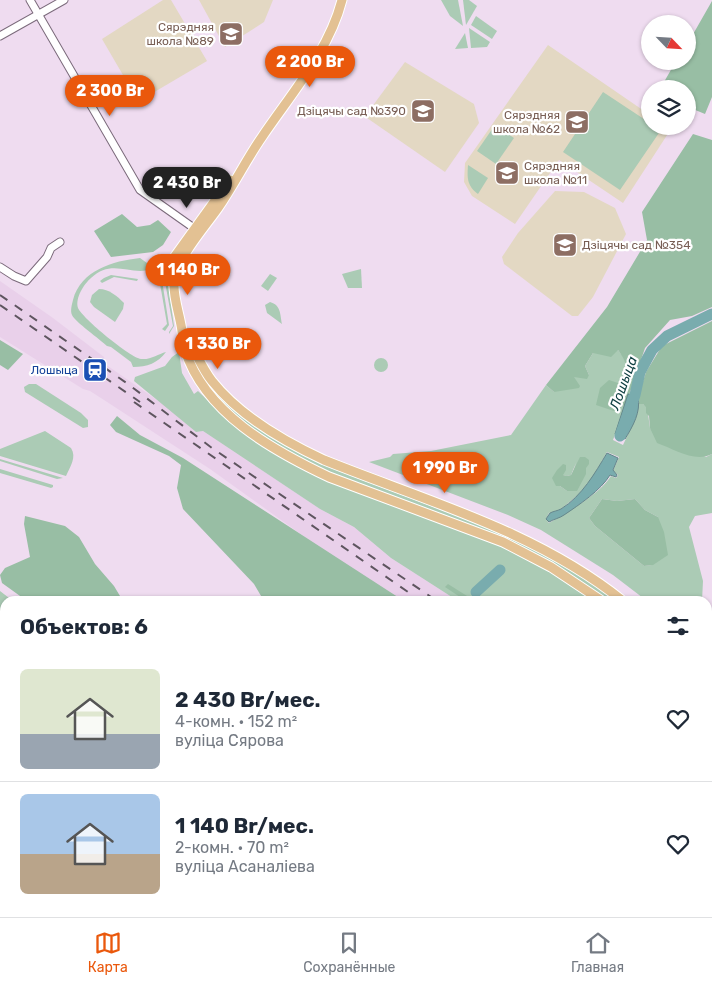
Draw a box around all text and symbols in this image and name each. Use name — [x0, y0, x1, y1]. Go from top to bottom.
north arrow — [641, 15, 696, 70]
map controls — [641, 15, 696, 135]
place label: Сярэдняя школа №89 — [146, 20, 214, 48]
school or university icon: Сярэдняя школа №89 — [218, 21, 244, 47]
pin: 2 200 Br — [258, 46, 362, 88]
text: 2 200 Br — [276, 52, 344, 71]
pin: 2 300 Br — [58, 74, 162, 117]
button: layers — [641, 80, 696, 135]
text: 2 300 Br — [76, 81, 144, 100]
school or university icon: Дзіцячы сад №390 — [410, 98, 436, 124]
place label: Дзіцячы сад №390 — [297, 104, 406, 118]
place label: Сярэдняя школа №62 — [493, 108, 560, 136]
school or university icon: Сярэдняя школа №62 — [564, 109, 590, 135]
place label: Сярэдняя школа №11 — [524, 159, 587, 187]
school or university icon: Сярэдняя школа №11 — [494, 160, 520, 186]
pin: 2 430 Br — [135, 166, 239, 209]
text: 2 430 Br — [153, 173, 221, 192]
school or university icon: Дзіцячы сад №354 — [552, 232, 578, 258]
place label: Дзіцячы сад №354 — [582, 238, 691, 252]
pin: 1 140 Br — [136, 254, 240, 296]
text: 1 140 Br — [156, 260, 220, 279]
pin: 1 330 Br — [166, 328, 270, 370]
text: 1 330 Br — [185, 334, 251, 353]
water label: Лошыца — [606, 354, 641, 413]
station icon: Лошыца — [82, 357, 108, 383]
place label: Лошыца — [31, 363, 78, 377]
pin: 1 990 Br — [393, 452, 497, 494]
text: 1 990 Br — [413, 458, 477, 477]
icon: filters — [664, 612, 692, 640]
text: Объектов: 6 — [20, 614, 148, 639]
text: 2 430 Br/мес. — [175, 687, 321, 712]
icon: home — [60, 689, 120, 749]
icon: heart — [664, 705, 692, 733]
text: 4-комн. · 152 m² — [175, 712, 297, 731]
text: вуліца Сярова — [175, 731, 284, 750]
text: 1 140 Br/мес. — [175, 813, 314, 838]
icon: home — [60, 814, 120, 874]
icon: heart — [664, 830, 692, 858]
text: 2-комн. · 70 m² — [175, 838, 289, 857]
text: вуліца Асаналіева — [175, 857, 315, 876]
tab: Карта — [88, 929, 128, 976]
tab: Сохранённые — [303, 929, 395, 976]
tab: Главная — [571, 929, 624, 976]

